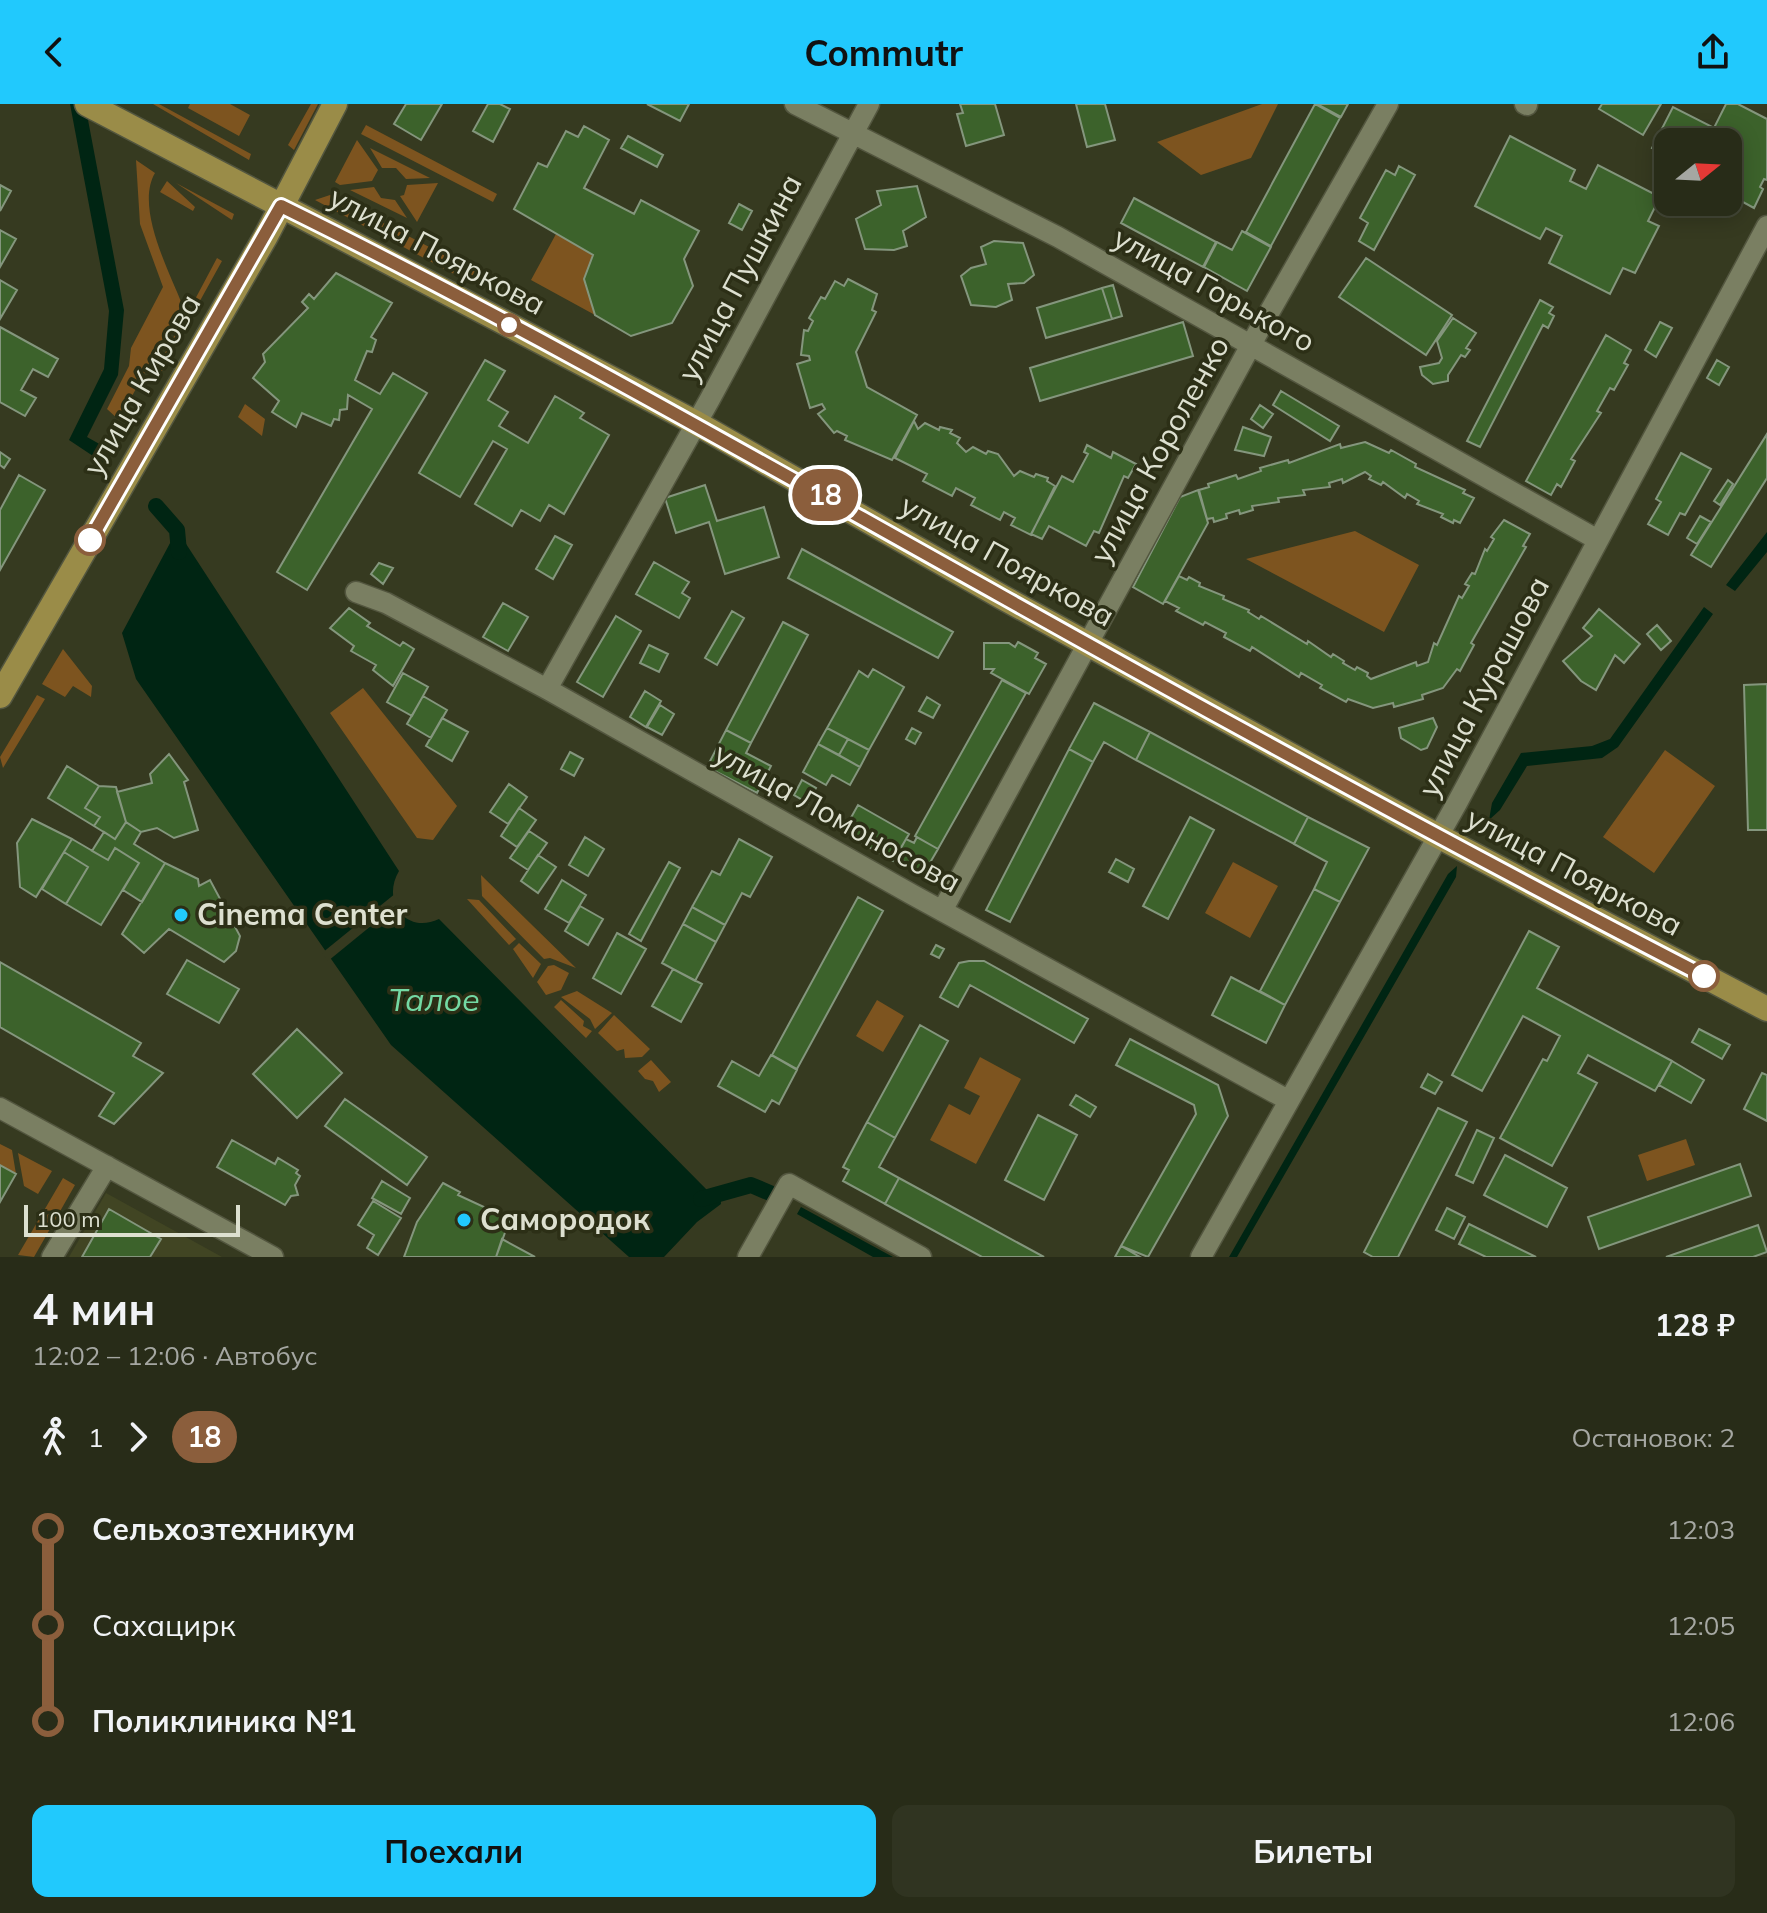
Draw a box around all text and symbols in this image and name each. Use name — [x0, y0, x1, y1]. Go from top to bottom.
icon: back — [32, 30, 76, 74]
text: Commutr — [804, 30, 963, 75]
icon: share — [1691, 30, 1735, 74]
north arrow — [1654, 128, 1742, 216]
map controls — [1654, 128, 1742, 216]
street label: улица Пушкина — [669, 167, 810, 388]
street label: улица Пояркова — [323, 177, 552, 323]
street label: улица Горького — [1107, 218, 1322, 360]
street label: улица Кирова — [74, 287, 208, 482]
unlabelled marker — [498, 314, 520, 336]
street label: улица Короленко — [1081, 330, 1237, 570]
line badge: 18 — [789, 469, 861, 521]
text: 18 — [808, 477, 842, 512]
street label: улица Пояркова — [894, 486, 1121, 635]
unlabelled marker — [75, 525, 105, 555]
street label: улица Курашова — [1409, 570, 1557, 803]
street label: улица Ломоносова — [708, 734, 967, 901]
street label: улица Пояркова — [1460, 798, 1689, 944]
place label: Cinema Center — [197, 895, 407, 933]
marker: Cinema Center — [172, 906, 190, 924]
unlabelled marker — [1689, 961, 1719, 991]
water label: Талое — [388, 979, 480, 1019]
place label: Самородок — [480, 1200, 651, 1238]
scale bar — [24, 1201, 240, 1237]
text: 100 m — [36, 1205, 101, 1233]
marker: Самородок — [455, 1211, 473, 1229]
text: 4 мин — [32, 1281, 155, 1336]
text: 128 ₽ — [1655, 1306, 1735, 1344]
text: 12:02 – 12:06 · Автобус — [32, 1339, 318, 1372]
icon: walk — [32, 1415, 76, 1459]
icon: forward — [116, 1415, 160, 1459]
text: 18 — [188, 1419, 221, 1454]
text: 1 — [88, 1421, 104, 1454]
text: Остановок: 2 — [1572, 1421, 1735, 1454]
text: Сельхозтехникум — [92, 1510, 355, 1548]
text: 12:03 — [1667, 1513, 1735, 1546]
text: Сахацирк — [92, 1606, 236, 1644]
text: 12:05 — [1667, 1609, 1735, 1642]
text: Поликлиника №1 — [92, 1702, 356, 1740]
text: 12:06 — [1667, 1705, 1735, 1738]
button: Поехали — [32, 1805, 876, 1897]
button: Билеты — [892, 1805, 1735, 1897]

